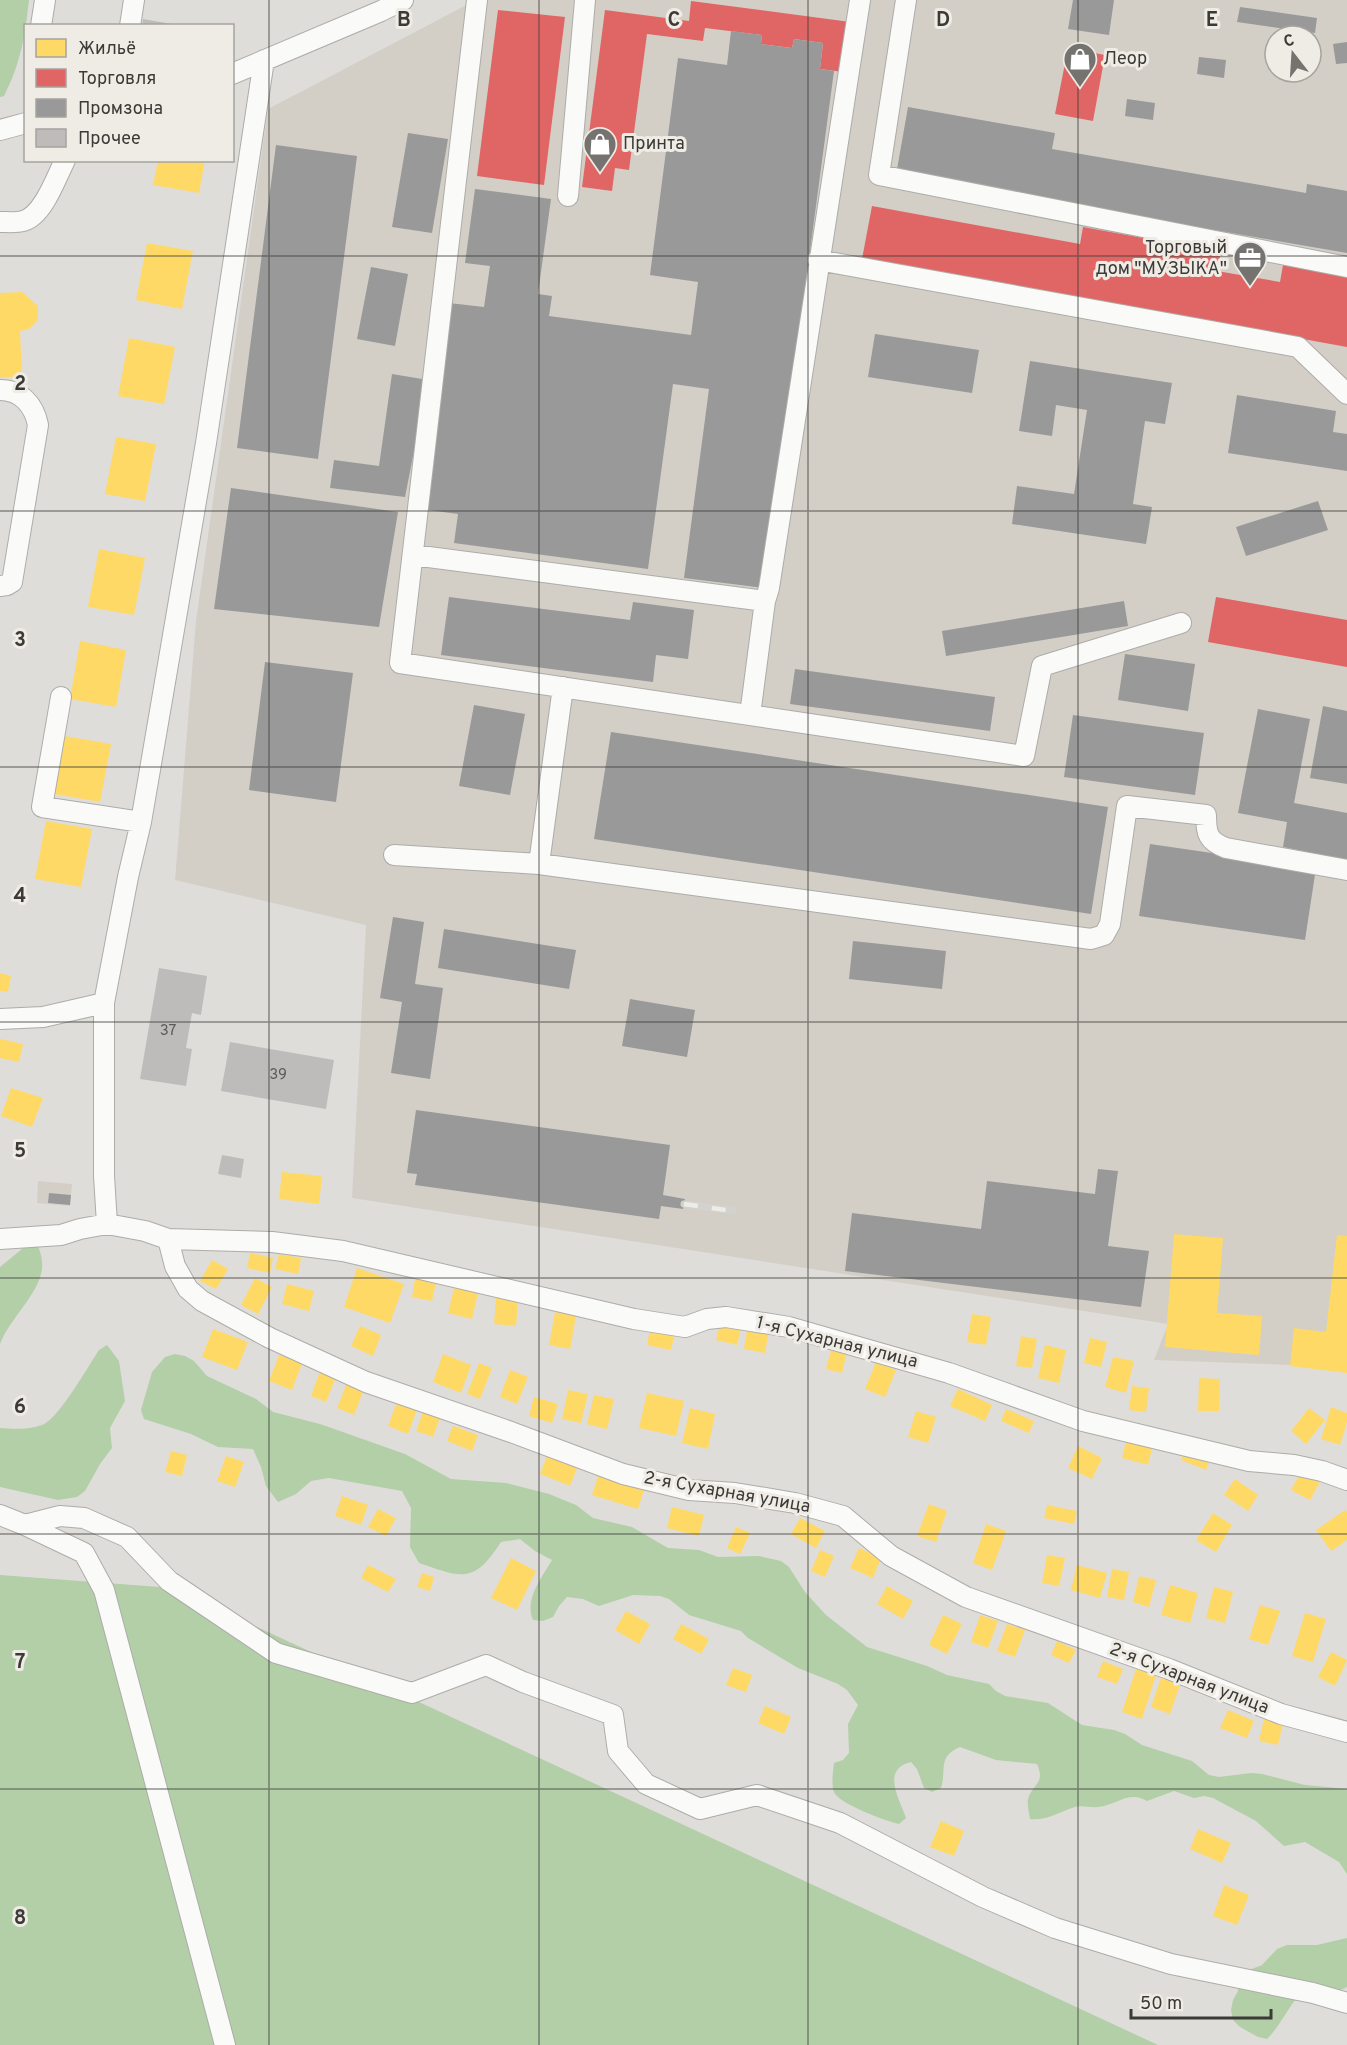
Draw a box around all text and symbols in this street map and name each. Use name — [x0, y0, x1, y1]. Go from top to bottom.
text: B — [397, 8, 411, 34]
text: C — [668, 8, 680, 34]
text: D — [936, 8, 950, 34]
text: E — [1206, 8, 1218, 34]
legend — [24, 24, 234, 162]
north arrow — [1263, 24, 1323, 84]
text: С — [1281, 31, 1297, 53]
text: Жильё — [78, 38, 136, 61]
shop icon: Леор — [1062, 41, 1098, 88]
place label: Леор — [1103, 48, 1147, 71]
text: Торговля — [78, 68, 156, 91]
text: Промзона — [78, 98, 163, 121]
shop icon: Принта — [582, 126, 618, 173]
text: Прочее — [78, 128, 141, 151]
place label: Принта — [623, 133, 685, 156]
place label: Торговый дом "МУЗЫКА" — [1096, 237, 1227, 281]
office icon: Торговый дом "МУЗЫКА" — [1232, 240, 1268, 287]
text: 2 — [14, 372, 26, 398]
text: 3 — [14, 628, 26, 654]
text: 4 — [14, 884, 26, 910]
house number: 37 — [160, 1022, 177, 1041]
house number: 39 — [269, 1066, 287, 1085]
text: 5 — [14, 1139, 26, 1165]
street label: 1-я Сухарная улица — [754, 1312, 920, 1374]
text: 6 — [14, 1395, 26, 1421]
street label: 2-я Сухарная улица — [642, 1467, 812, 1519]
street label: 2-я Сухарная улица — [1106, 1638, 1272, 1720]
text: 7 — [15, 1650, 25, 1676]
text: 8 — [14, 1906, 26, 1932]
scale bar — [1131, 1982, 1270, 2020]
text: 50 m — [1140, 1993, 1182, 2016]

